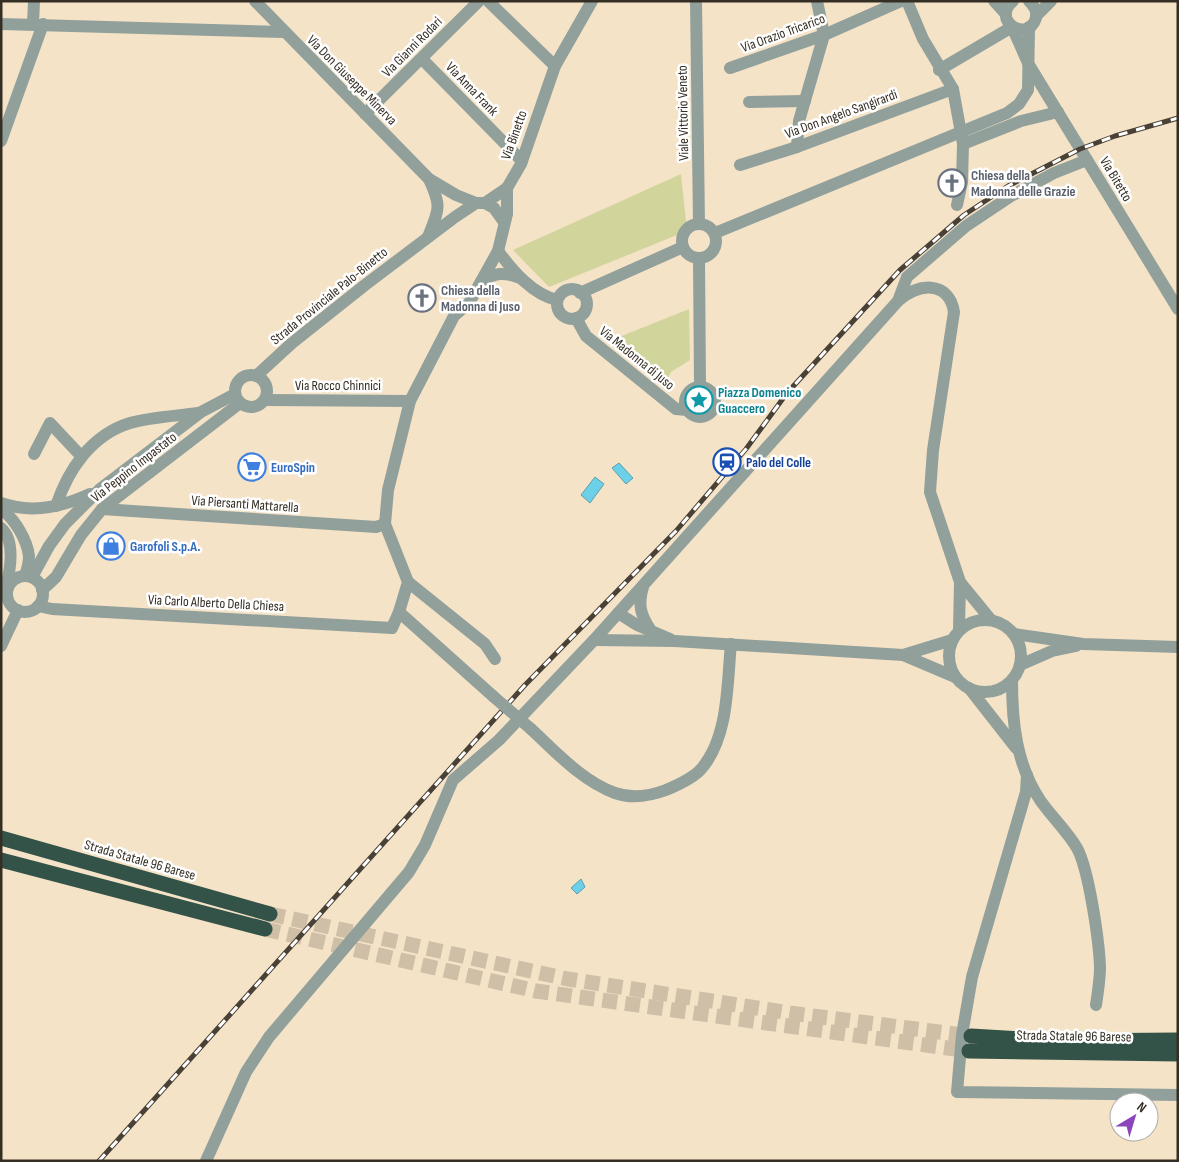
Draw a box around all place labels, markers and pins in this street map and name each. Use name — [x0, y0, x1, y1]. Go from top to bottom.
place label: Chiesa della Madonna delle Grazie — [971, 167, 1076, 200]
church icon: Chiesa della Madonna delle Grazie — [937, 168, 967, 198]
place label: Chiesa della Madonna di Juso — [441, 282, 520, 315]
church icon: Chiesa della Madonna di Juso — [407, 283, 437, 313]
place label: Piazza Domenico Guaccero — [718, 384, 801, 417]
place icon: Piazza Domenico Guaccero — [684, 385, 714, 415]
station icon: Palo del Colle — [712, 447, 742, 477]
supermarket icon: EuroSpin — [237, 452, 267, 482]
place label: Palo del Colle — [746, 454, 811, 471]
place label: EuroSpin — [271, 459, 315, 476]
shop icon: Garofoli S.p.A. — [96, 531, 126, 561]
place label: Garofoli S.p.A. — [130, 538, 200, 555]

